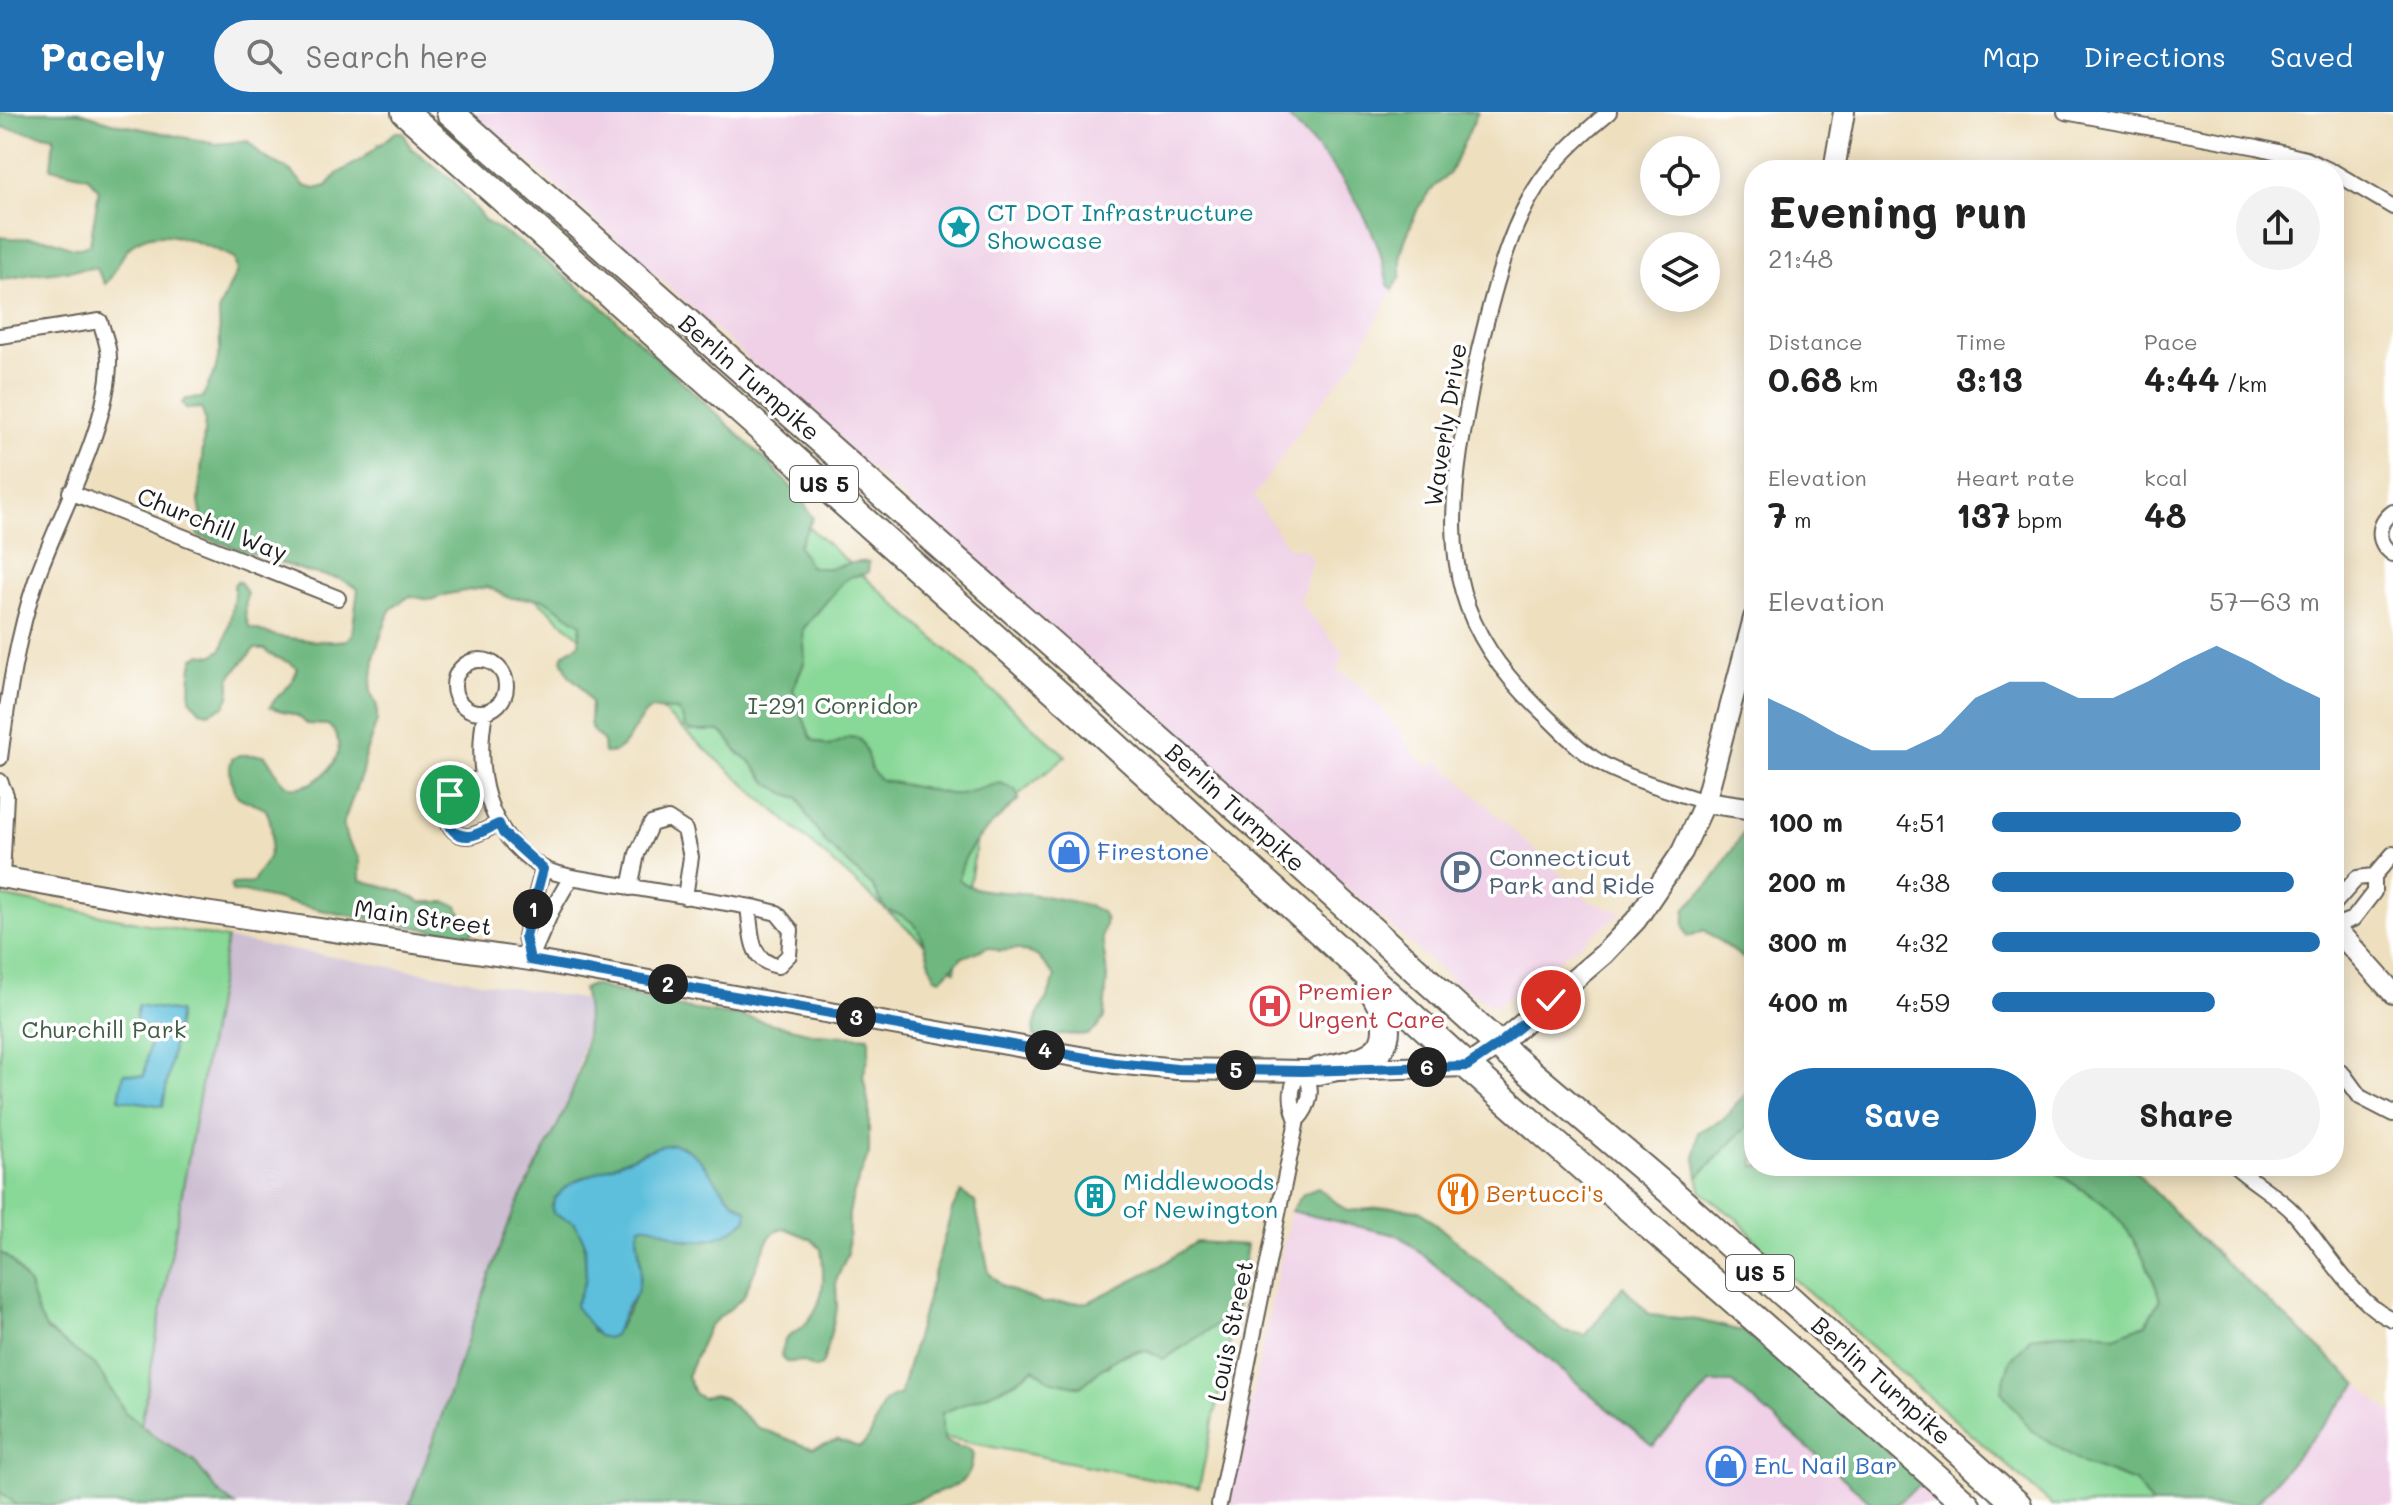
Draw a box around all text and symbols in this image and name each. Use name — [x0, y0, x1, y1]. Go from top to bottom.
search box — [214, 20, 774, 92]
text: Pacely — [40, 31, 166, 81]
icon: search — [242, 34, 286, 78]
text: Search here — [306, 36, 488, 76]
text: Map — [1983, 38, 2040, 74]
text: Directions — [2084, 38, 2226, 74]
text: Saved — [2270, 38, 2353, 74]
map controls — [1640, 136, 1720, 312]
button: locate — [1640, 136, 1720, 216]
text: Evening run — [1768, 182, 2027, 239]
button: share — [2236, 186, 2320, 270]
place label: CT DOT Infrastructure Showcase — [987, 196, 1254, 255]
place icon: CT DOT Infrastructure Showcase — [938, 206, 980, 248]
button: layers — [1640, 232, 1720, 312]
text: 21:48 — [1768, 241, 1833, 275]
street label: Berlin Turnpike — [673, 307, 827, 447]
text: Distance — [1768, 327, 1863, 356]
text: Time — [1956, 327, 2006, 356]
text: Pace — [2144, 327, 2198, 356]
street label: Waverly Drive — [1416, 341, 1473, 509]
text: 0.68 — [1768, 356, 1842, 401]
text: 3:13 — [1956, 356, 2023, 401]
text: 4:44 — [2144, 356, 2219, 401]
text: km — [1842, 369, 1878, 398]
text: /km — [2219, 369, 2267, 398]
text: Elevation — [1768, 463, 1867, 492]
text: Heart rate — [1956, 463, 2075, 492]
text: kcal — [2144, 463, 2188, 492]
road number: US 5 — [790, 466, 858, 502]
street label: Churchill Way — [133, 479, 292, 568]
text: 7 — [1768, 492, 1787, 537]
text: 137 — [1956, 492, 2010, 537]
text: 48 — [2144, 492, 2187, 537]
text: m — [1787, 505, 1812, 534]
text: bpm — [2010, 505, 2063, 534]
text: Elevation — [1768, 584, 1885, 618]
text: 57–63 m — [2209, 584, 2320, 618]
park label: I-291 Corridor — [748, 689, 918, 720]
street label: Berlin Turnpike — [1160, 736, 1312, 878]
pin — [416, 761, 484, 829]
icon: arrive — [428, 773, 472, 817]
text: 100 m — [1768, 805, 1843, 839]
text: 4:51 — [1896, 805, 1946, 839]
shop icon: Firestone — [1048, 831, 1090, 873]
place label: Firestone — [1097, 835, 1209, 866]
place label: Connecticut Park and Ride — [1489, 841, 1655, 900]
parking icon: Connecticut Park and Ride — [1440, 851, 1482, 893]
text: 200 m — [1768, 865, 1846, 899]
text: 4:38 — [1896, 865, 1950, 899]
pin: 1 — [513, 889, 553, 929]
street label: Main Street — [352, 892, 494, 942]
text: 1 — [528, 894, 538, 923]
text: 300 m — [1768, 925, 1847, 959]
text: 4:32 — [1896, 925, 1949, 959]
pin: 2 — [648, 964, 688, 1004]
pin — [1517, 966, 1585, 1034]
text: 2 — [662, 969, 674, 998]
place label: Premier Urgent Care — [1298, 975, 1445, 1034]
icon: check — [1529, 978, 1573, 1022]
hospital icon: Premier Urgent Care — [1249, 985, 1291, 1027]
text: 400 m — [1768, 985, 1848, 1019]
text: 4:59 — [1896, 985, 1950, 1019]
pin: 3 — [836, 997, 876, 1037]
text: 3 — [849, 1002, 863, 1031]
park label: Churchill Park — [22, 1013, 186, 1044]
pin: 4 — [1025, 1030, 1065, 1070]
text: 4 — [1038, 1035, 1052, 1064]
pin: 6 — [1407, 1047, 1447, 1087]
pin: 5 — [1216, 1050, 1256, 1090]
text: 6 — [1420, 1052, 1434, 1081]
text: 5 — [1230, 1055, 1242, 1084]
button: Save — [1768, 1068, 2036, 1160]
button: Share — [2052, 1068, 2320, 1160]
place label: Middlewoods of Newington — [1123, 1165, 1278, 1224]
restaurant icon: Bertucci's — [1437, 1173, 1479, 1215]
building icon: Middlewoods of Newington — [1074, 1175, 1116, 1217]
place label: Bertucci's — [1486, 1177, 1604, 1208]
road number: US 5 — [1726, 1255, 1794, 1291]
street label: Louis Street — [1199, 1257, 1260, 1404]
street label: Berlin Turnpike — [1806, 1309, 1958, 1451]
shop icon: EnL Nail Bar — [1705, 1445, 1747, 1487]
place label: EnL Nail Bar — [1754, 1449, 1897, 1480]

